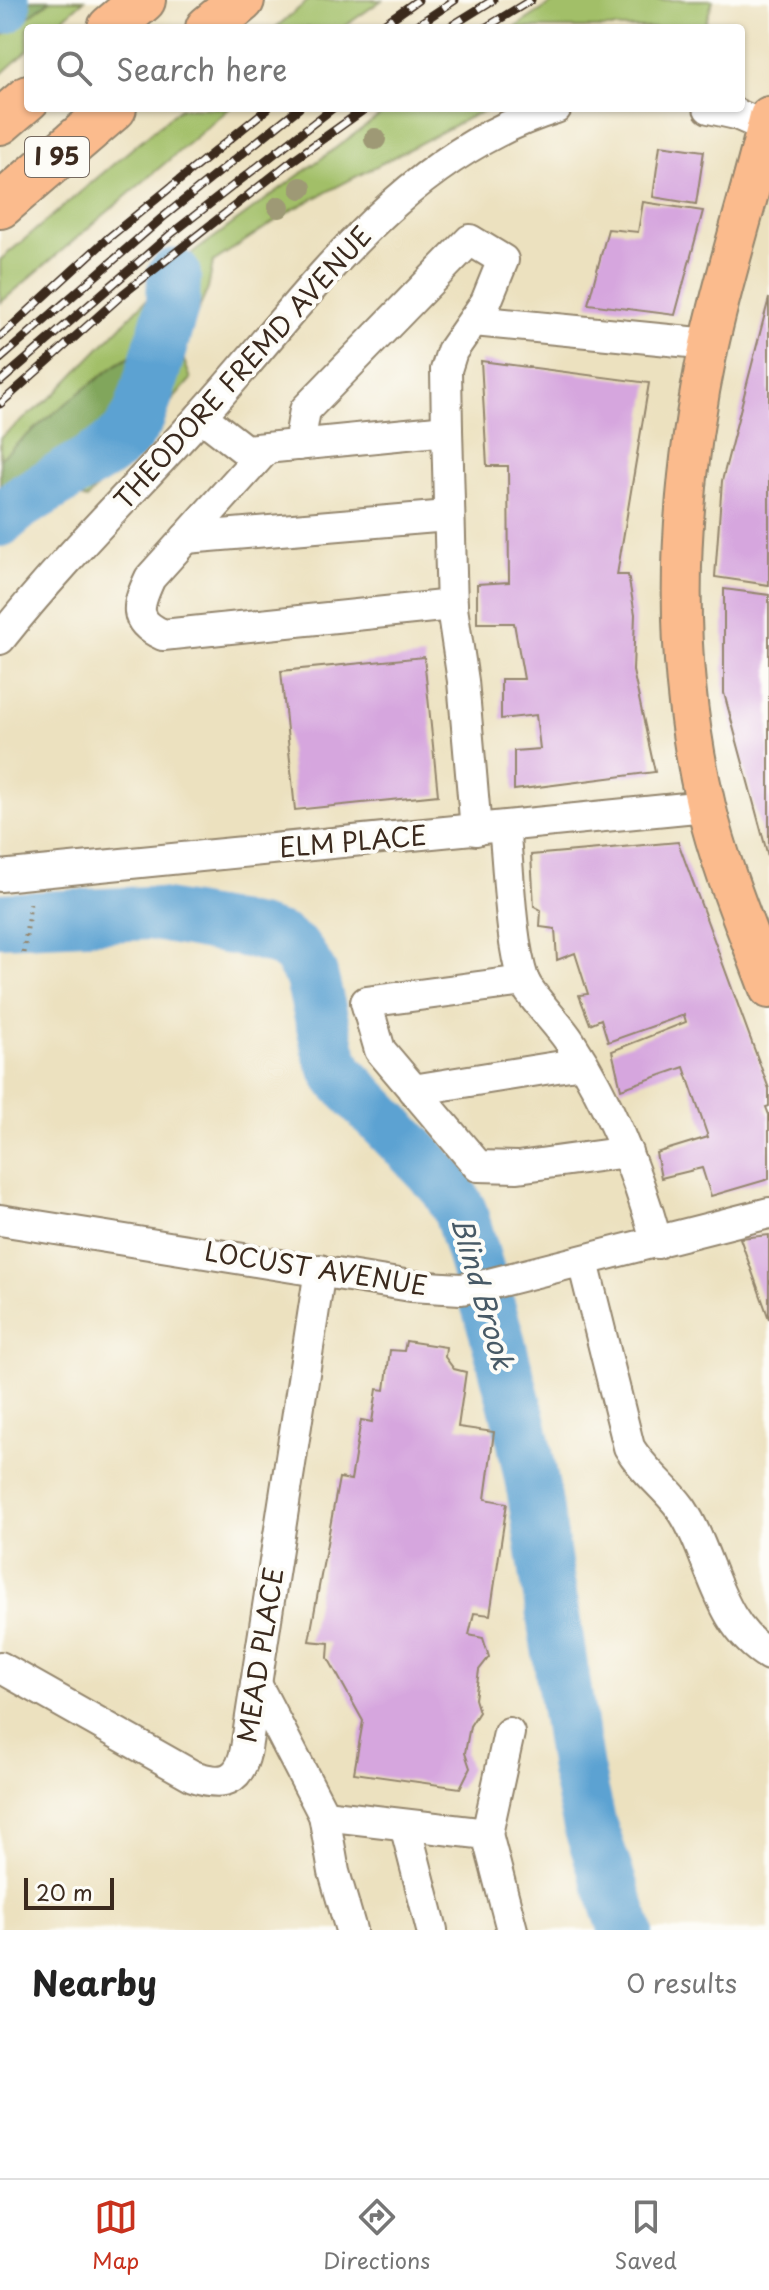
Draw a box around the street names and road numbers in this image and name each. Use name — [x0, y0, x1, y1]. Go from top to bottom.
road number: I 95 — [25, 137, 89, 177]
street label: THEODORE FREMD AVENUE — [104, 217, 380, 517]
street label: ELM PLACE — [277, 815, 428, 866]
street label: LOCUST AVENUE — [202, 1231, 430, 1304]
street label: MEAD PLACE — [226, 1564, 293, 1745]

